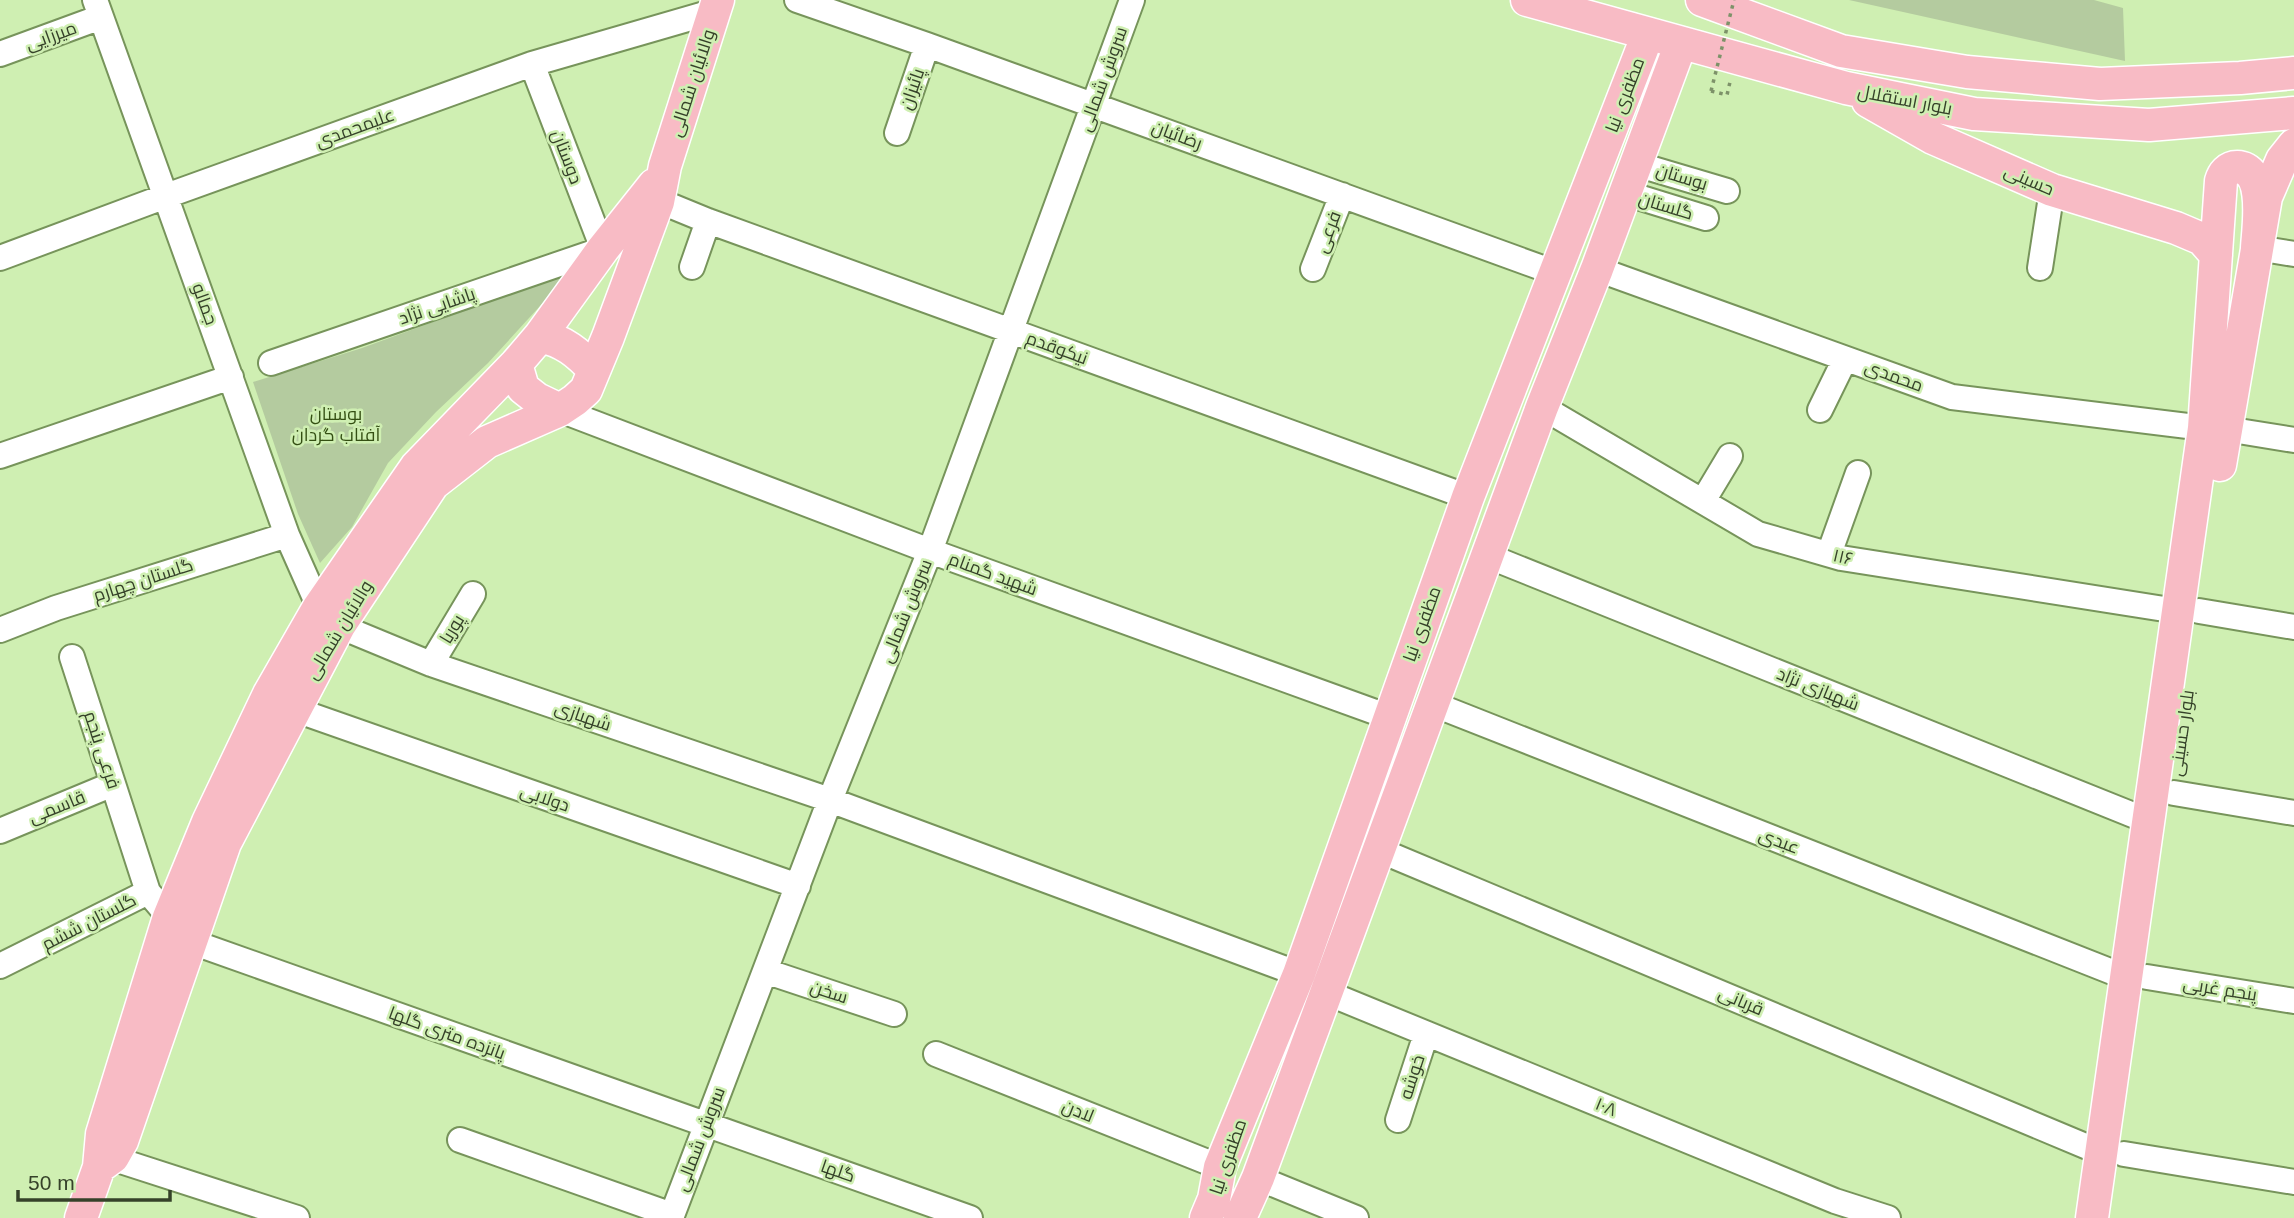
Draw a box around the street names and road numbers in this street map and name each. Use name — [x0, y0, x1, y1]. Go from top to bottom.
street label: میرزایی — [23, 18, 79, 55]
street label: سروش شمالی — [1075, 24, 1132, 134]
street label: والائیان شمالی — [665, 27, 720, 140]
street label: مظفری نیا — [1602, 55, 1649, 136]
street label: پائیزان — [896, 65, 930, 113]
street label: بلوار استقلال — [1856, 81, 1954, 120]
street label: علیمحمدی — [313, 105, 397, 152]
street label: رضائیان — [1149, 117, 1205, 154]
street label: دوستان — [547, 127, 586, 187]
street label: بوستان — [1654, 160, 1710, 195]
street label: حسینی — [2001, 161, 2057, 200]
street label: گلستان — [1636, 188, 1696, 225]
street label: فرعی — [1311, 208, 1346, 256]
street label: جمالو — [187, 280, 222, 328]
street label: پاشایی نژاد — [396, 283, 479, 330]
street label: نیکوقدم — [1023, 328, 1091, 370]
street label: محمدی — [1862, 356, 1926, 397]
street label: ۱۱۶ — [1831, 545, 1855, 569]
street label: شهید گمنام — [945, 549, 1040, 601]
street label: گلستان چهارم — [90, 554, 196, 607]
street label: سروش شمالی — [876, 556, 937, 666]
street label: والائیان شمالی — [302, 577, 377, 684]
street label: مظفری نیا — [1399, 584, 1446, 665]
street label: پوریا — [436, 611, 470, 648]
street label: شهبازی نژاد — [1774, 663, 1862, 715]
street label: بلوار حسینی — [2166, 688, 2199, 778]
street label: شهبازی — [552, 697, 614, 736]
street label: فرعی پنجم — [78, 709, 124, 792]
street label: دولابی — [517, 780, 572, 817]
street label: قاسمی — [26, 787, 89, 828]
street label: عبدی — [1756, 824, 1802, 859]
street label: گلستان ششم — [39, 890, 140, 956]
street label: پنجم غربی — [2181, 973, 2259, 1007]
street label: سخن — [807, 977, 850, 1008]
street label: قربانی — [1715, 983, 1767, 1020]
street label: پانزده متری گلها — [385, 1003, 508, 1065]
street label: خوشه — [1395, 1052, 1430, 1102]
street label: سروش شمالی — [671, 1084, 730, 1194]
street label: ۱۰۸ — [1592, 1094, 1620, 1120]
street label: لادن — [1059, 1096, 1097, 1127]
street label: مظفری نیا — [1206, 1117, 1251, 1198]
street label: گلها — [818, 1156, 858, 1187]

